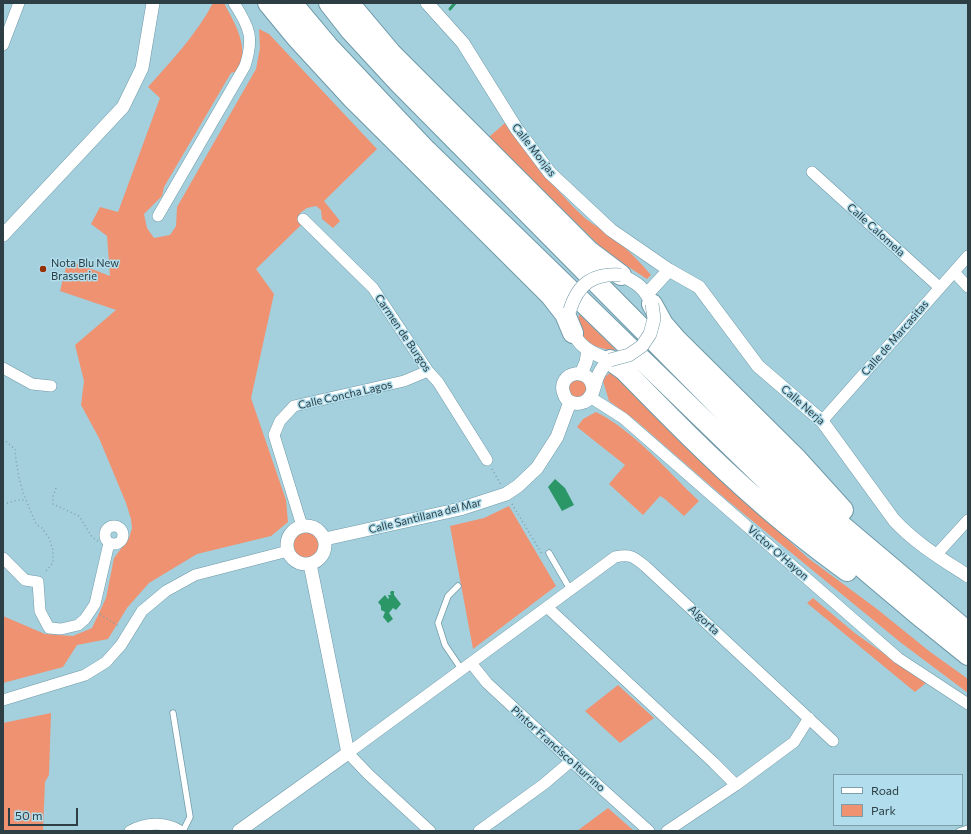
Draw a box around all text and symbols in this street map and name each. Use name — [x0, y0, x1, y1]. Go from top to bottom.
street label: Calle Monjas — [509, 121, 559, 179]
street label: Calle Calomela — [844, 201, 908, 259]
place label: Nota Blu New Brasserie — [51, 256, 119, 282]
marker: Nota Blu New Brasserie — [38, 264, 48, 274]
street label: Carmen de Burgos — [372, 292, 434, 374]
street label: Calle de Marcasitas — [859, 298, 931, 378]
street label: Calle Concha Lagos — [297, 378, 393, 412]
street label: Calle Nerja — [778, 382, 828, 428]
street label: Calle Santillana del Mar — [367, 496, 483, 536]
street label: Víctor O'Hayon — [745, 523, 811, 583]
street label: Algorta — [686, 602, 722, 638]
street label: Pintor Francisco Iturrino — [508, 703, 608, 795]
legend — [833, 774, 963, 826]
text: Road — [871, 783, 899, 797]
scale bar — [10, 800, 80, 826]
text: Park — [871, 803, 896, 817]
text: 50 m — [15, 808, 43, 822]

